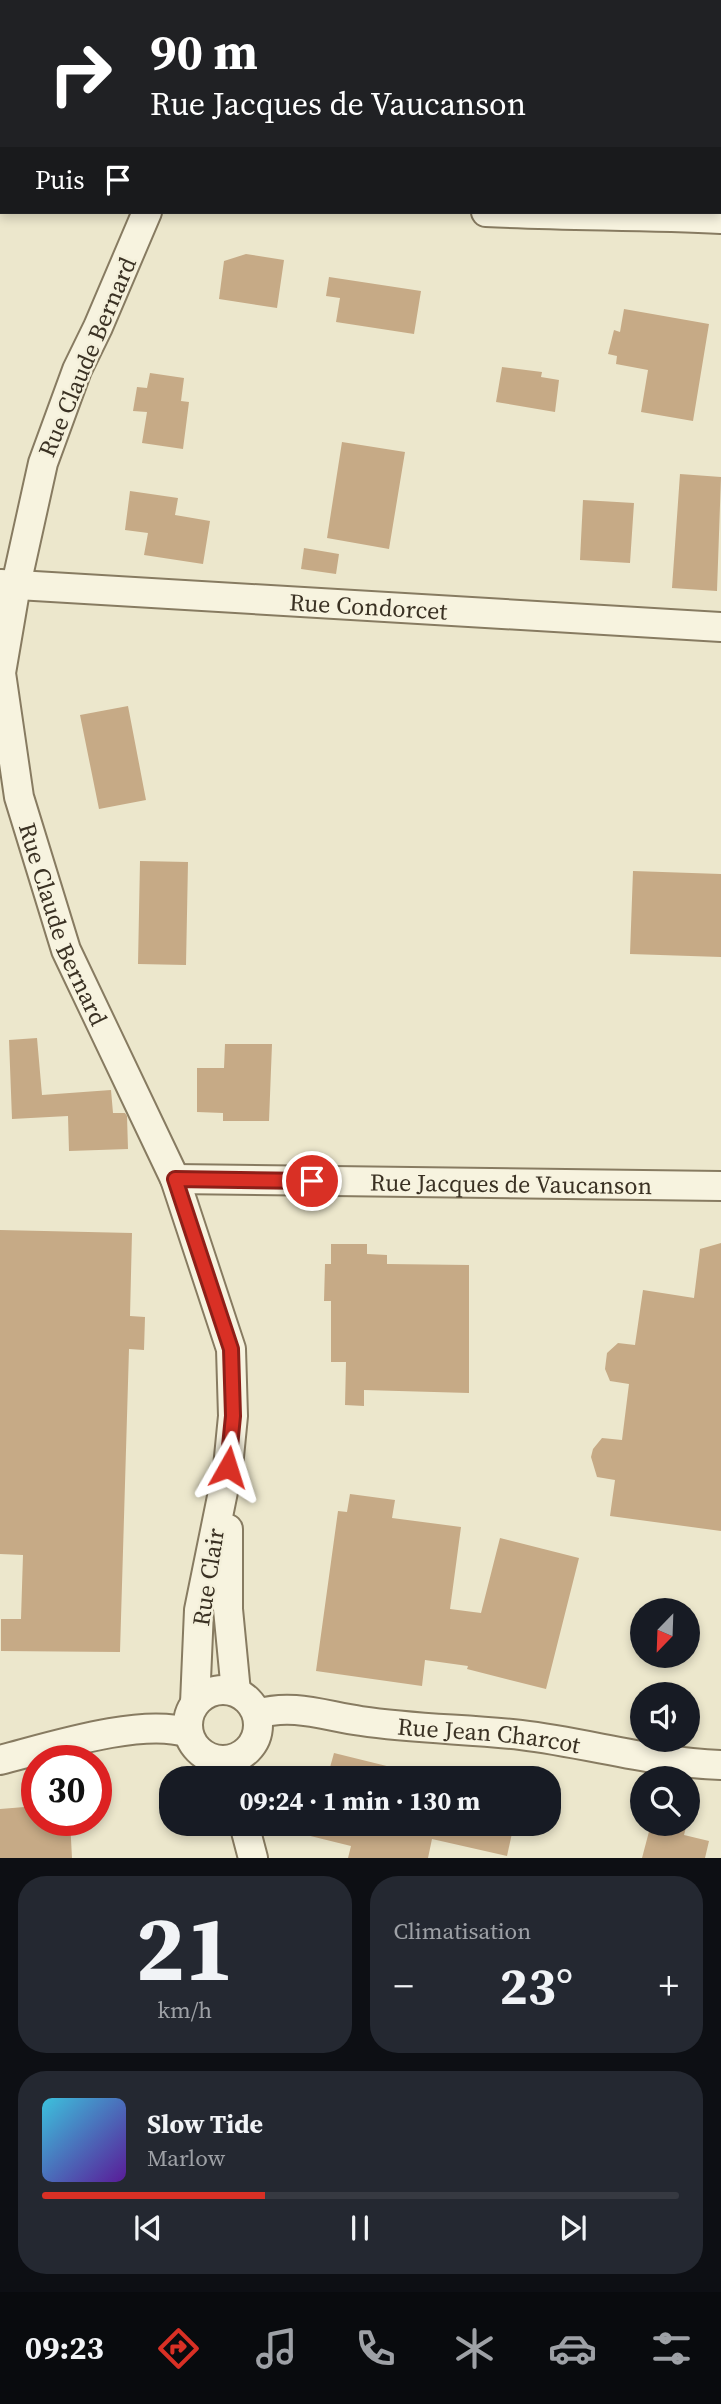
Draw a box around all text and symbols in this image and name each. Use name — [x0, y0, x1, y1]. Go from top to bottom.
text: 90 m — [150, 18, 258, 85]
icon: right — [35, 28, 126, 119]
text: Rue Jacques de Vaucanson — [150, 82, 526, 126]
icon: arrive — [99, 161, 137, 199]
text: Puis — [35, 162, 85, 198]
street label: Rue Claude Bernard — [30, 252, 144, 462]
street label: Rue Condorcet — [288, 585, 449, 627]
street label: Rue Claude Bernard — [11, 818, 116, 1031]
pin — [282, 1151, 342, 1211]
icon: arrive — [293, 1162, 331, 1200]
street label: Rue Jacques de Vaucanson — [370, 1165, 652, 1202]
position arrow — [191, 1430, 265, 1504]
street label: Rue Clair — [184, 1526, 232, 1628]
north arrow — [630, 1598, 700, 1668]
map controls — [630, 1598, 700, 1836]
button: sound — [630, 1682, 700, 1752]
street label: Rue Jean Charcot — [396, 1709, 583, 1761]
speed limit sign: 30 — [21, 1745, 112, 1836]
button: search — [630, 1766, 700, 1836]
text: 09:24 · 1 min · 130 m — [240, 1783, 480, 1819]
text: 21 — [135, 1886, 234, 2010]
text: Climatisation — [394, 1915, 531, 1947]
text: 23° — [500, 1950, 573, 2021]
text: − — [394, 1960, 414, 2012]
text: + — [659, 1960, 679, 2012]
text: km/h — [157, 1994, 212, 2026]
text: Slow Tide — [147, 2106, 263, 2142]
text: Marlow — [147, 2142, 225, 2174]
icon: previous — [129, 2209, 167, 2247]
icon: pause — [341, 2209, 379, 2247]
icon: next — [554, 2209, 592, 2247]
icon: directions — [154, 2324, 203, 2373]
icon: music — [252, 2324, 301, 2373]
icon: phone — [351, 2324, 400, 2373]
icon: climate — [450, 2324, 499, 2373]
icon: car — [548, 2324, 597, 2373]
icon: filters — [647, 2324, 696, 2373]
text: 09:23 — [25, 2326, 104, 2370]

